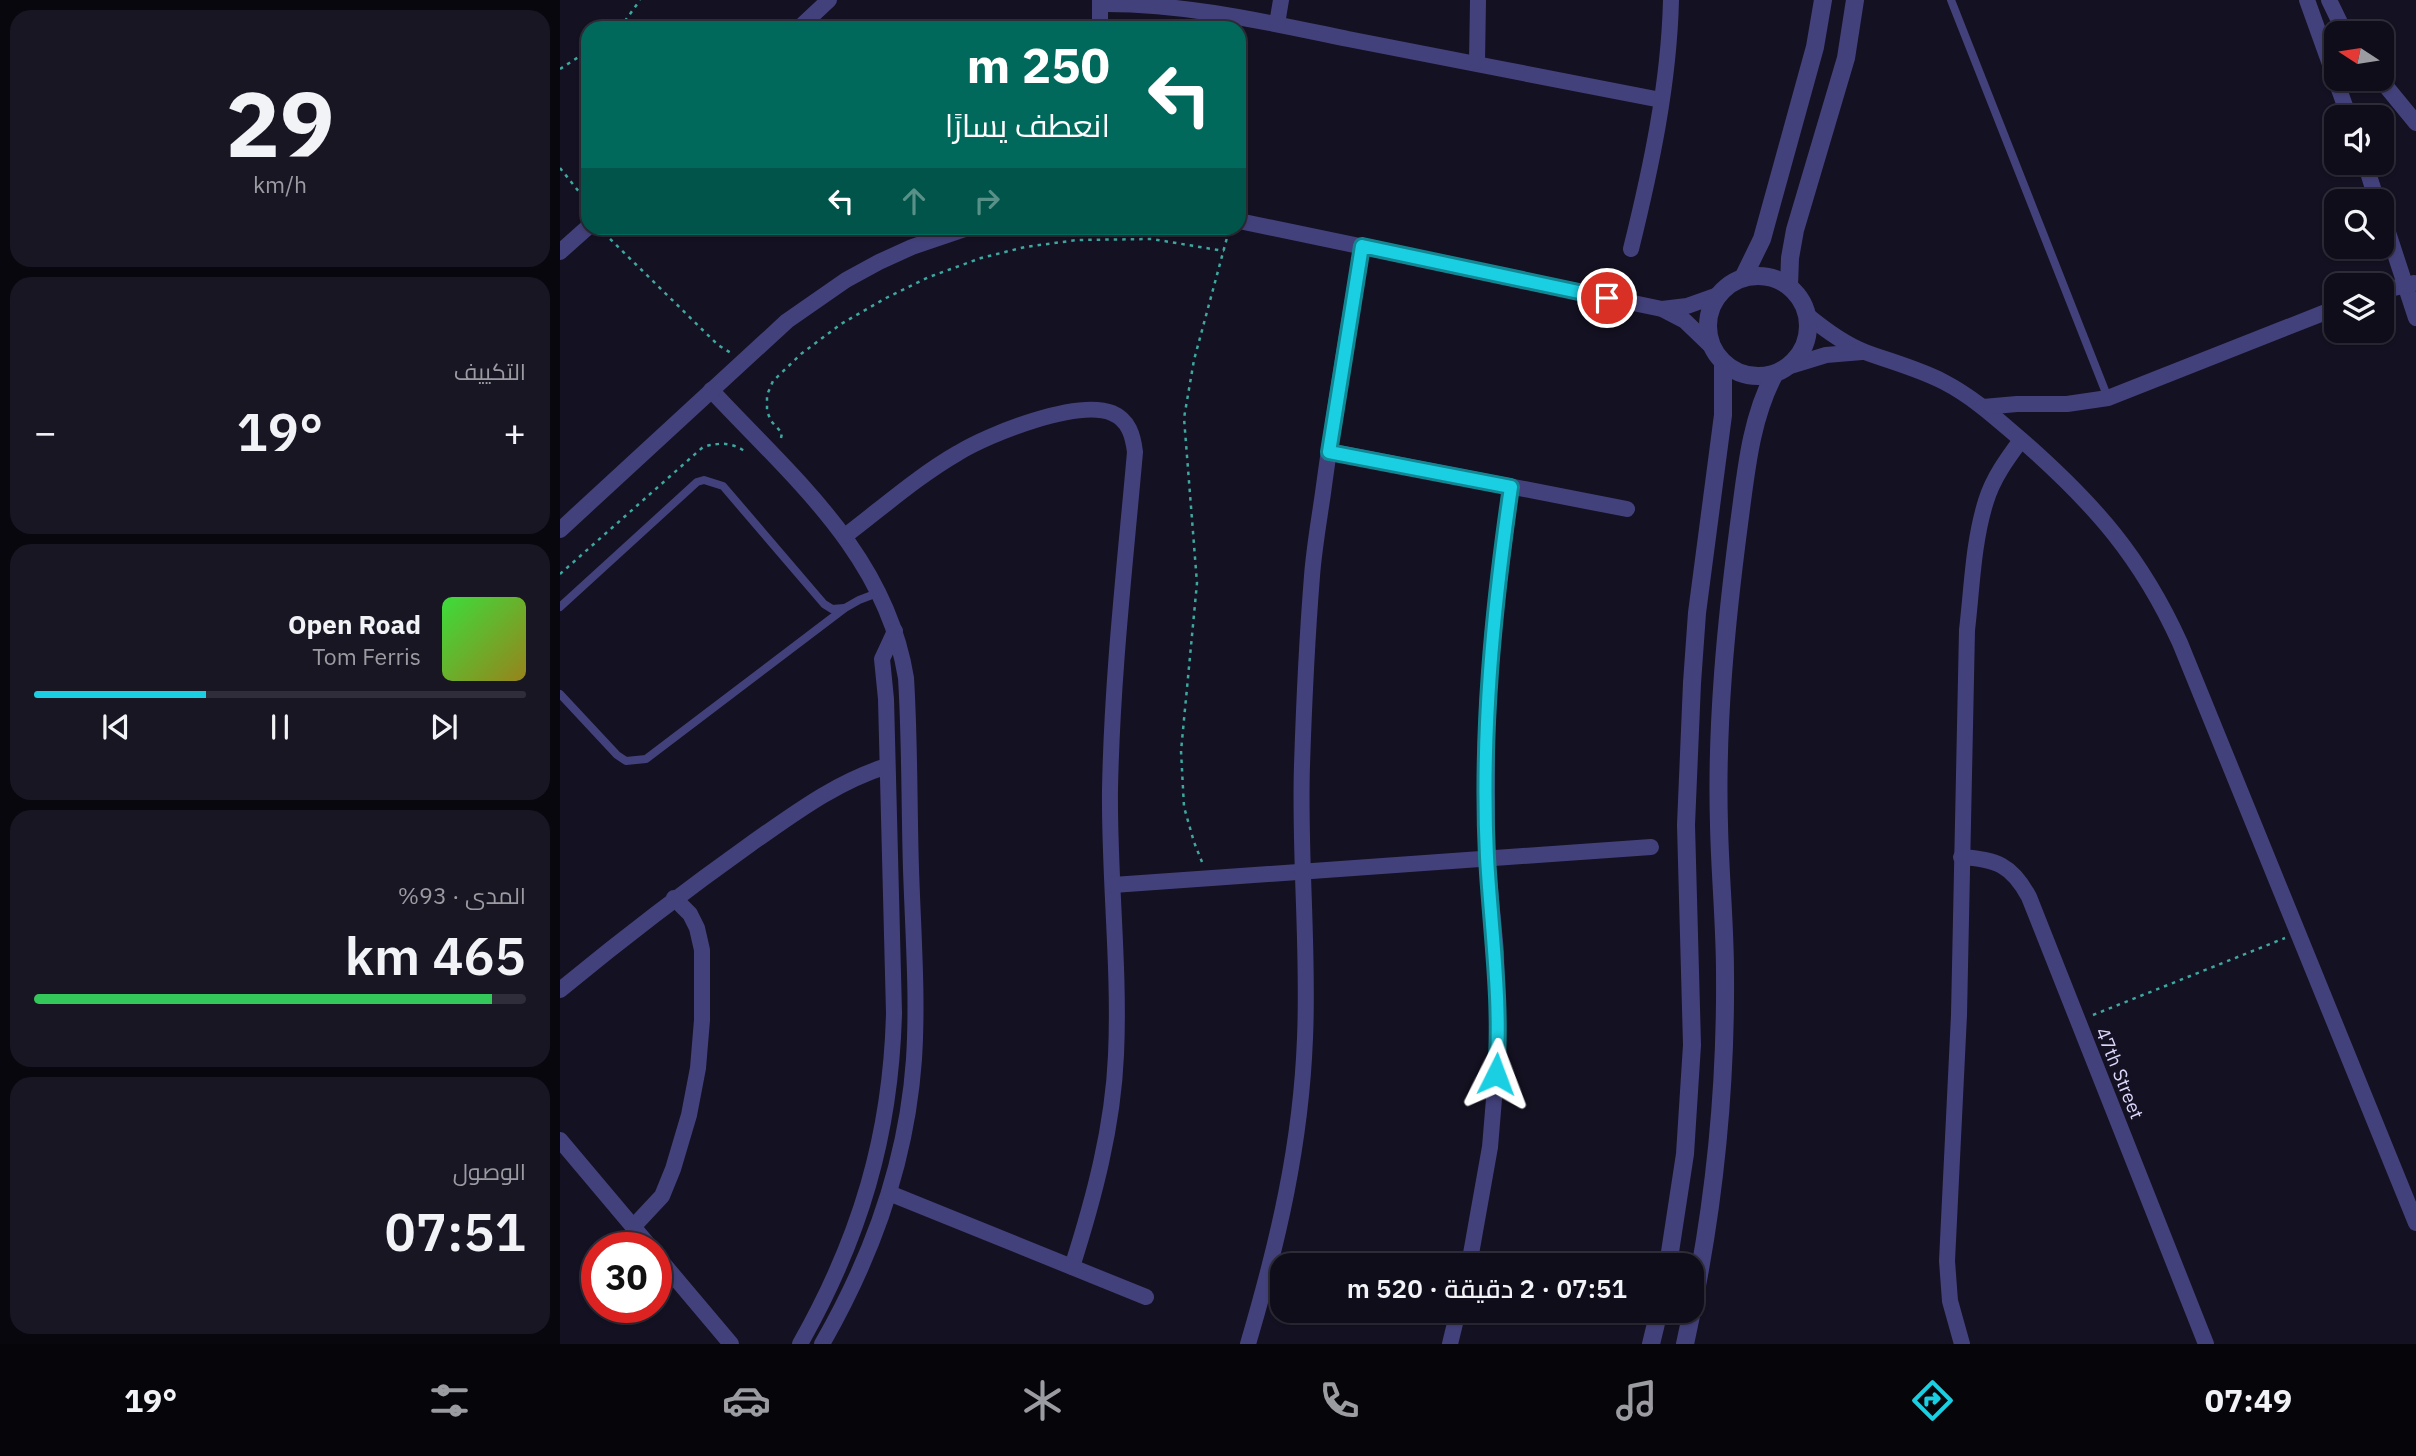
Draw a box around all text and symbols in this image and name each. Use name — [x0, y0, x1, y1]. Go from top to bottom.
north arrow — [2324, 21, 2394, 91]
map controls — [2324, 21, 2394, 343]
text: 250 m — [966, 33, 1110, 96]
icon: left — [1134, 49, 1225, 140]
text: 29 — [225, 64, 335, 182]
text: انعطف يسارًا — [945, 104, 1110, 146]
button: sound — [2324, 105, 2394, 175]
text: km/h — [253, 169, 307, 199]
icon: left — [822, 182, 860, 220]
icon: ahead — [895, 182, 933, 220]
icon: right — [968, 182, 1006, 220]
button: search — [2324, 189, 2394, 259]
pin — [1577, 268, 1637, 328]
button: layers — [2324, 273, 2394, 343]
icon: arrive — [1588, 279, 1626, 317]
text: التكييف — [454, 356, 526, 386]
text: 19° — [237, 398, 323, 465]
text: − — [34, 407, 57, 456]
text: + — [503, 407, 526, 456]
text: Open Road — [288, 607, 421, 641]
text: Tom Ferris — [312, 641, 421, 671]
icon: previous — [97, 708, 135, 746]
icon: pause — [261, 708, 299, 746]
icon: next — [425, 708, 463, 746]
text: المدى · 93% — [398, 880, 526, 910]
text: 465 km — [345, 922, 526, 989]
street label: 47th Street — [2091, 1024, 2149, 1122]
position arrow — [1459, 1037, 1533, 1111]
text: الوصول — [453, 1156, 526, 1186]
text: 07:51 — [385, 1198, 526, 1265]
speed limit sign: 30 — [581, 1232, 672, 1323]
text: 07:51 · 2 دقيقة · 520 m — [1347, 1271, 1627, 1305]
icon: filters — [425, 1376, 474, 1425]
icon: car — [722, 1376, 771, 1425]
icon: climate — [1018, 1376, 1067, 1425]
icon: phone — [1315, 1376, 1364, 1425]
icon: music — [1612, 1376, 1661, 1425]
icon: directions — [1908, 1376, 1957, 1425]
text: 19° — [124, 1379, 177, 1421]
text: 07:49 — [2205, 1379, 2292, 1421]

